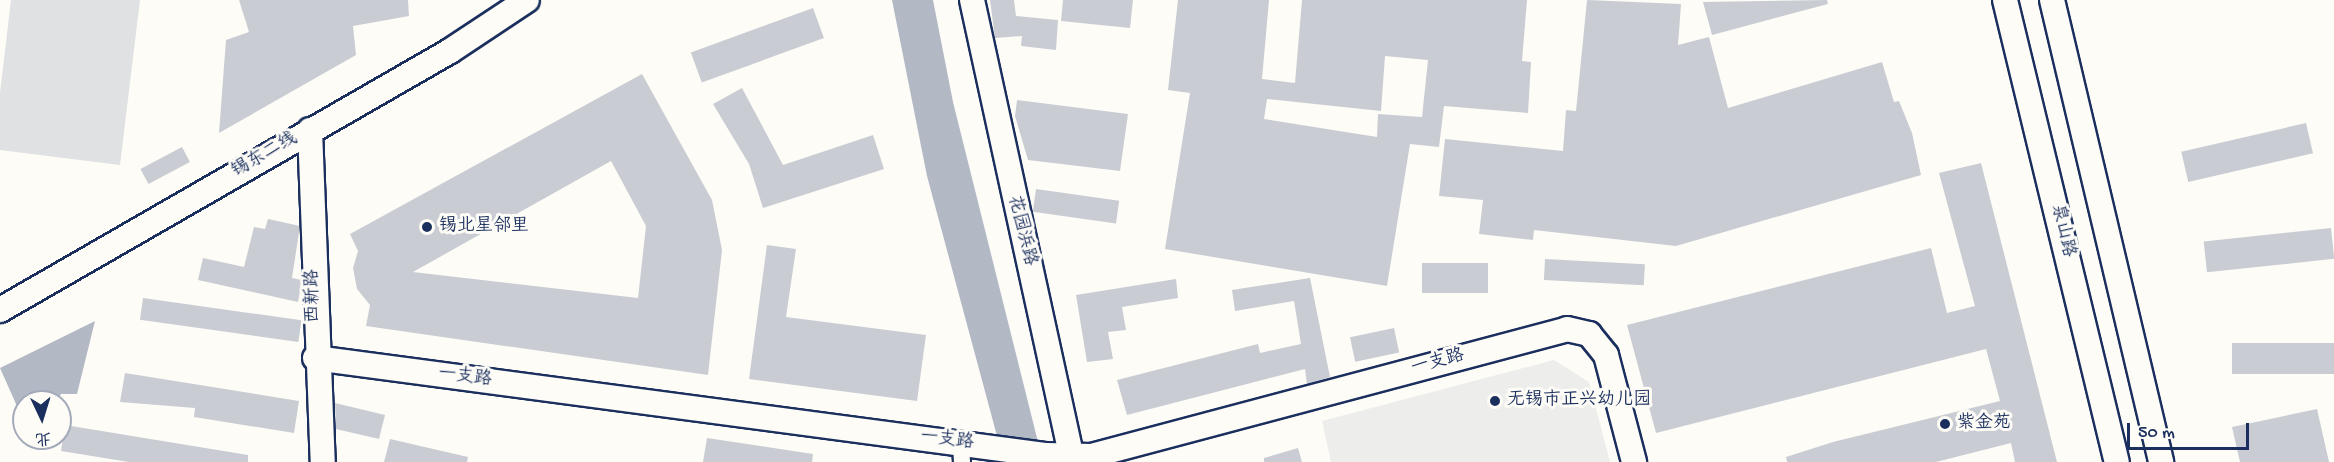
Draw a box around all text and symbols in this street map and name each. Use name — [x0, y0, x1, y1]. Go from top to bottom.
street label: 锡东二线 — [228, 129, 302, 183]
street label: 花园浜路 — [1002, 193, 1040, 269]
street label: 泉山路 — [2045, 202, 2079, 260]
place label: 锡北星邻里 — [439, 216, 529, 238]
marker: 锡北星邻里 — [420, 220, 434, 234]
street label: 西新路 — [303, 269, 325, 323]
street label: 一支路 — [1409, 346, 1467, 380]
street label: 一支路 — [437, 364, 493, 392]
north arrow — [12, 390, 72, 450]
place label: 无锡市正兴幼儿园 — [1507, 390, 1651, 412]
marker: 无锡市正兴幼儿园 — [1488, 394, 1502, 408]
scale bar — [2130, 411, 2252, 449]
place label: 紫金苑 — [1957, 413, 2011, 435]
marker: 紫金苑 — [1938, 417, 1952, 431]
text: 50 m — [2138, 423, 2175, 444]
text: 北 — [35, 426, 52, 446]
street label: 一支路 — [919, 427, 975, 455]

